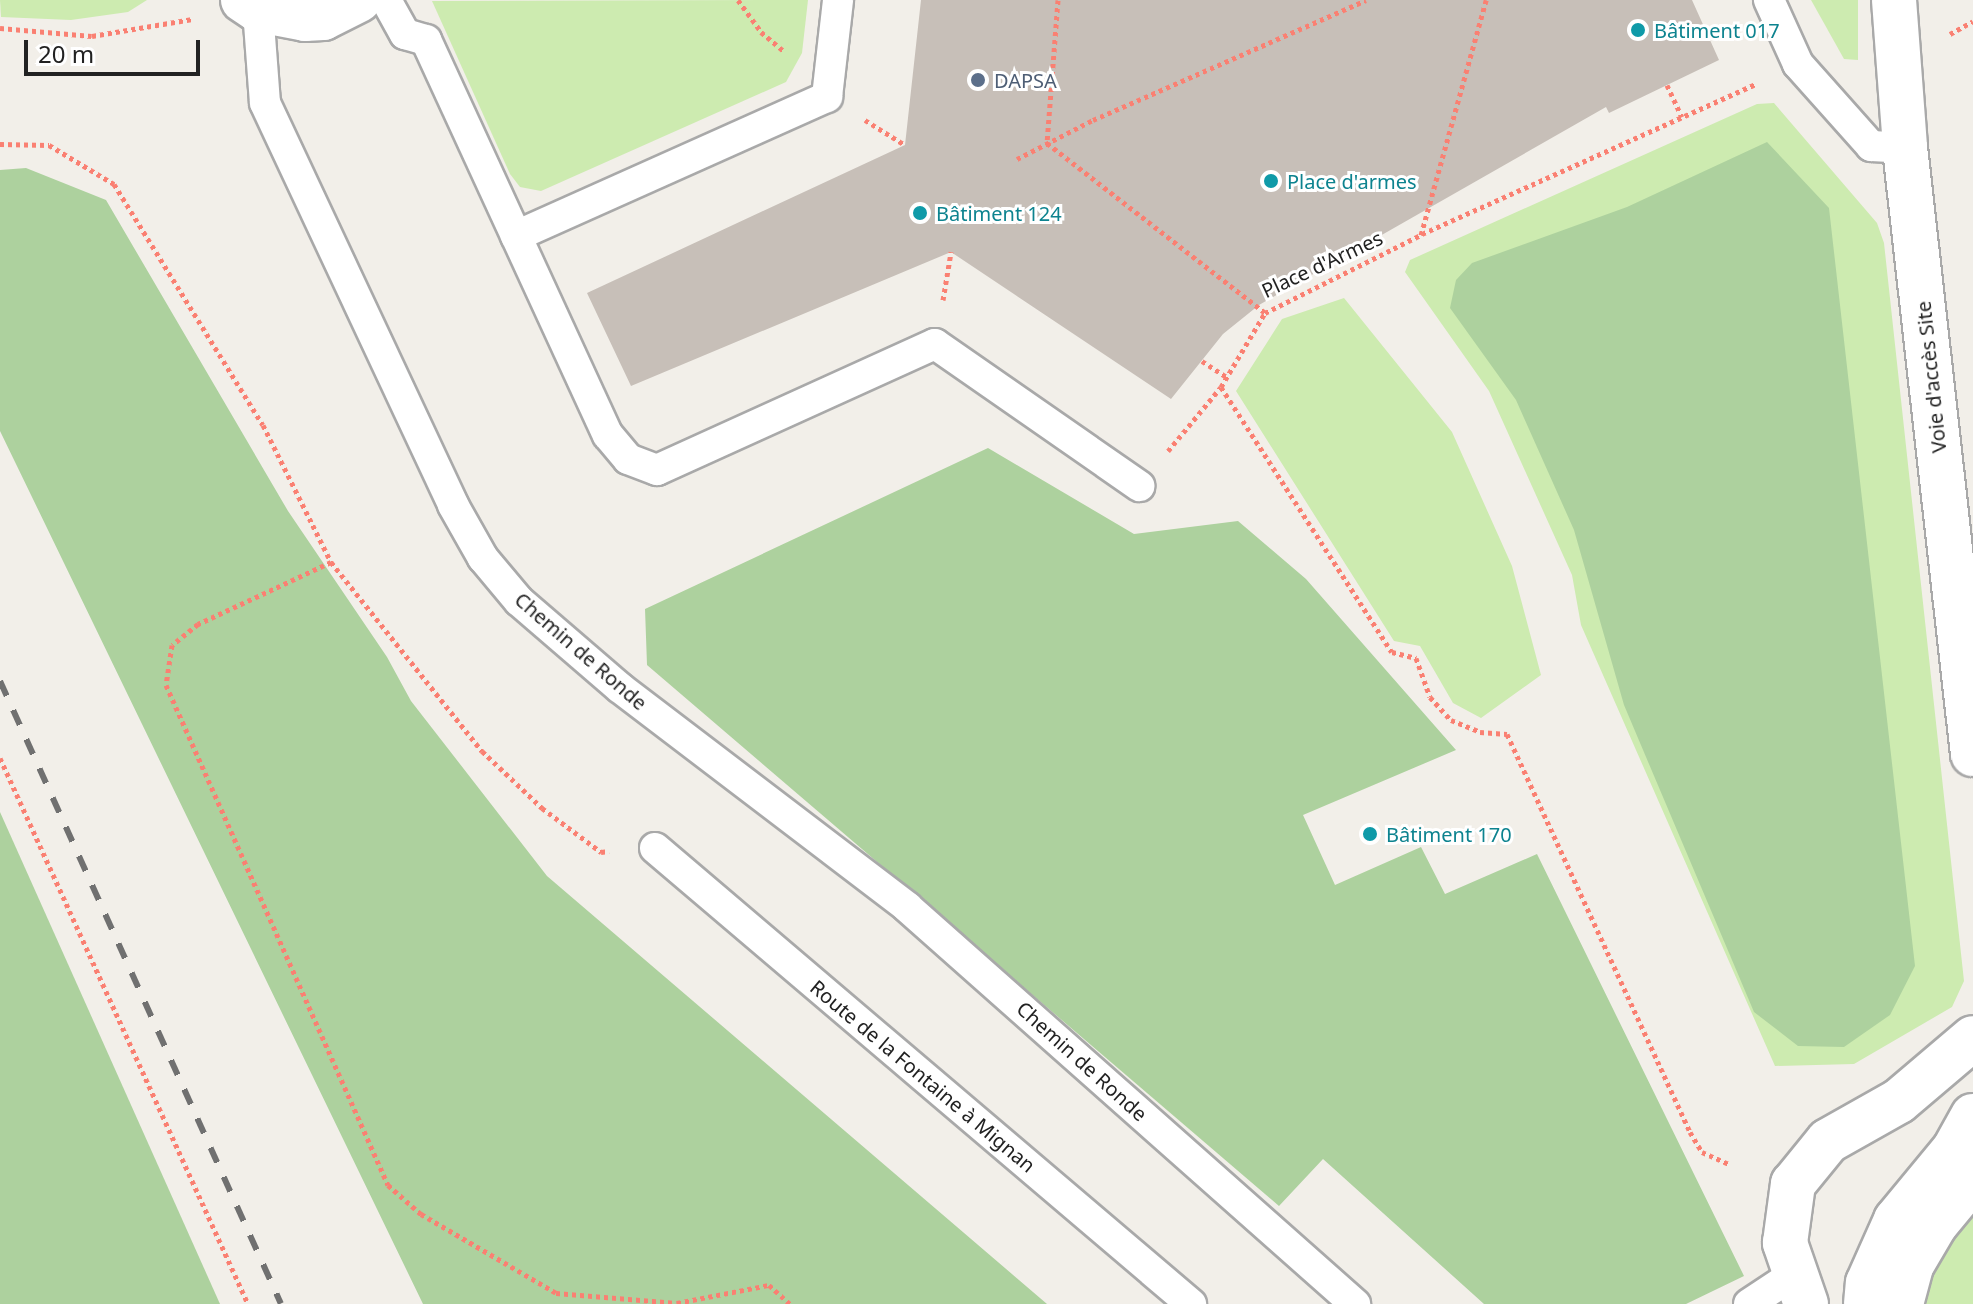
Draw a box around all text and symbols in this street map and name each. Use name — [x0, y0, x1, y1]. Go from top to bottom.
place label: Bâtiment 017 — [1654, 18, 1780, 42]
marker: Bâtiment 017 — [1629, 21, 1647, 39]
scale bar — [28, 24, 204, 74]
text: 20 m — [38, 37, 94, 70]
place label: DAPSA — [994, 68, 1057, 92]
marker: DAPSA — [969, 71, 987, 89]
place label: Place d'armes — [1287, 169, 1417, 193]
marker: Place d'armes — [1262, 172, 1280, 190]
place label: Bâtiment 124 — [936, 201, 1062, 225]
marker: Bâtiment 124 — [911, 204, 929, 222]
street label: Place d'Armes — [1258, 226, 1386, 302]
street label: Voie d'accès Site — [1911, 300, 1951, 454]
street label: Chemin de Ronde — [510, 587, 652, 715]
place label: Bâtiment 170 — [1386, 822, 1512, 846]
marker: Bâtiment 170 — [1361, 825, 1379, 843]
street label: Route de la Fontaine à Mignan — [806, 975, 1040, 1177]
street label: Chemin de Ronde — [1012, 996, 1152, 1126]

